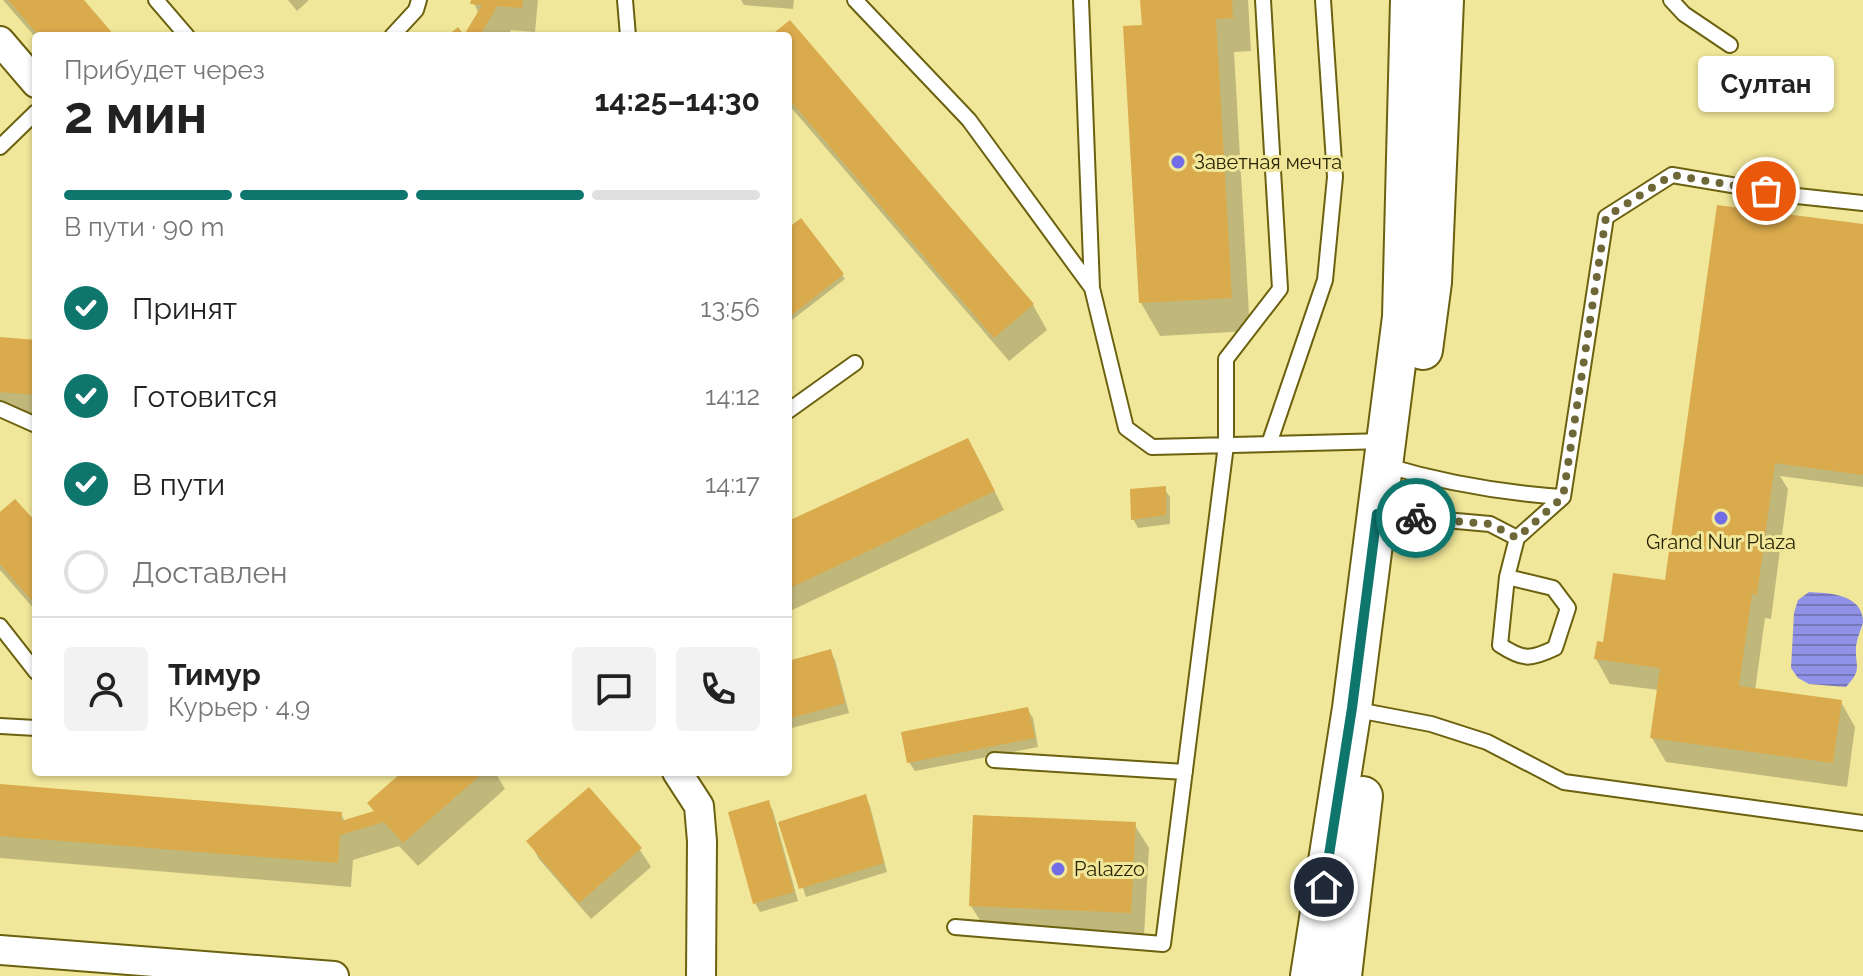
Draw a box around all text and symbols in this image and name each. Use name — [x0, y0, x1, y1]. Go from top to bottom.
text: Прибудет через — [64, 55, 265, 85]
callout: Султан — [1698, 55, 1834, 111]
text: Султан — [1720, 69, 1812, 99]
text: 14:25–14:30 — [594, 83, 760, 118]
text: 2 мин — [64, 84, 207, 145]
place label: Заветная мечта — [1194, 150, 1342, 174]
marker: Заветная мечта — [1169, 153, 1187, 171]
pin — [1732, 157, 1800, 225]
icon: bag — [1744, 169, 1788, 213]
text: В пути · 90 m — [64, 212, 225, 242]
icon: check — [64, 286, 108, 330]
text: Принят — [132, 291, 237, 326]
text: 13:56 — [700, 293, 760, 323]
icon: check — [64, 374, 108, 418]
text: Готовится — [132, 379, 278, 414]
text: 14:12 — [705, 381, 760, 411]
icon: check — [64, 462, 108, 506]
text: В пути — [132, 467, 225, 502]
text: 14:17 — [705, 469, 760, 499]
courier — [1376, 478, 1456, 558]
icon: bike — [1394, 496, 1438, 540]
marker: Grand Nur Plaza — [1712, 509, 1730, 527]
place label: Grand Nur Plaza — [1646, 530, 1796, 554]
text: Доставлен — [132, 555, 288, 590]
button: person — [64, 647, 148, 731]
button: chat — [572, 647, 656, 731]
button: phone — [676, 647, 760, 731]
text: Тимур — [168, 657, 261, 692]
text: Курьер · 4.9 — [168, 692, 310, 722]
pin — [1290, 853, 1358, 921]
place label: Palazzo — [1074, 857, 1145, 881]
marker: Palazzo — [1049, 860, 1067, 878]
icon: home — [1302, 865, 1346, 909]

